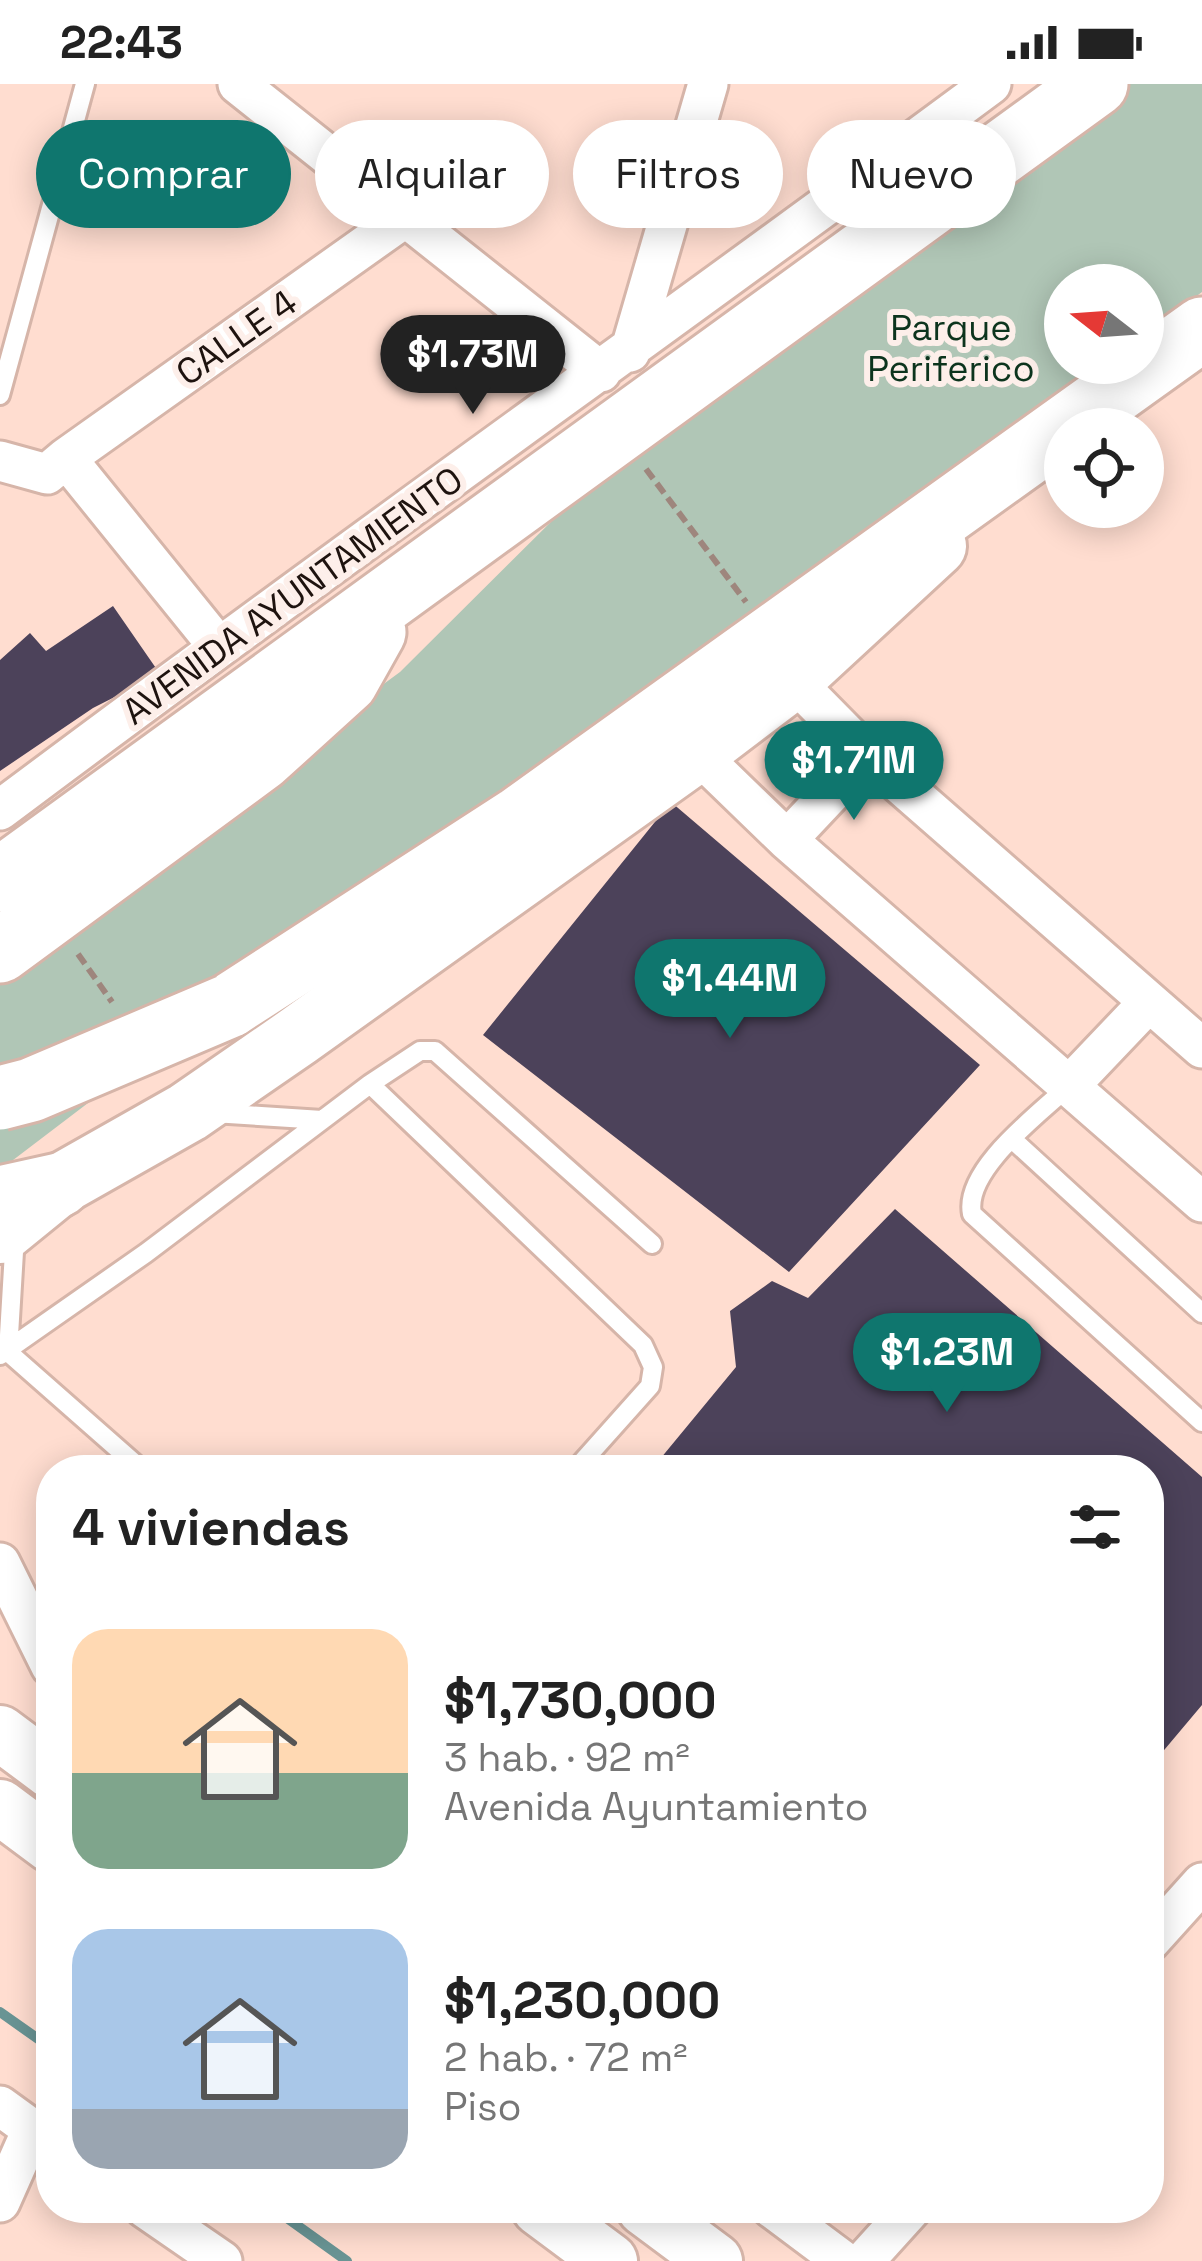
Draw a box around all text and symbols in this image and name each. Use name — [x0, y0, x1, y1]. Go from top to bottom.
text: 22:43 — [60, 14, 183, 71]
chip: Comprar — [36, 120, 291, 228]
chip: Alquilar — [315, 120, 549, 228]
chip: Filtros — [573, 120, 783, 228]
chip: Nuevo — [807, 120, 1016, 228]
north arrow — [1044, 264, 1164, 384]
map controls — [1044, 264, 1164, 528]
street label: CALLE 4 — [167, 280, 306, 396]
park label: Parque Periferico — [867, 305, 1035, 392]
pin: $1.73M — [375, 315, 571, 417]
text: $1.73M — [407, 329, 539, 378]
button: locate — [1044, 408, 1164, 528]
street label: AVENIDA AYUNTAMIENTO — [113, 457, 472, 735]
pin: $1.71M — [756, 721, 952, 823]
text: $1.71M — [792, 735, 916, 784]
pin: $1.44M — [632, 939, 828, 1041]
text: $1.44M — [662, 953, 798, 1002]
pin: $1.23M — [849, 1313, 1045, 1415]
text: $1.23M — [880, 1327, 1014, 1376]
icon: filters — [1062, 1494, 1128, 1560]
text: 4 viviendas — [72, 1495, 350, 1560]
text: $1,730,000 — [444, 1668, 716, 1733]
icon: home — [168, 1677, 312, 1821]
text: 3 hab. · 92 m² — [444, 1733, 690, 1782]
text: Avenida Ayuntamiento — [444, 1782, 869, 1831]
text: $1,230,000 — [444, 1968, 720, 2033]
icon: home — [168, 1977, 312, 2121]
text: 2 hab. · 72 m² — [444, 2033, 688, 2082]
text: Piso — [444, 2082, 522, 2131]

